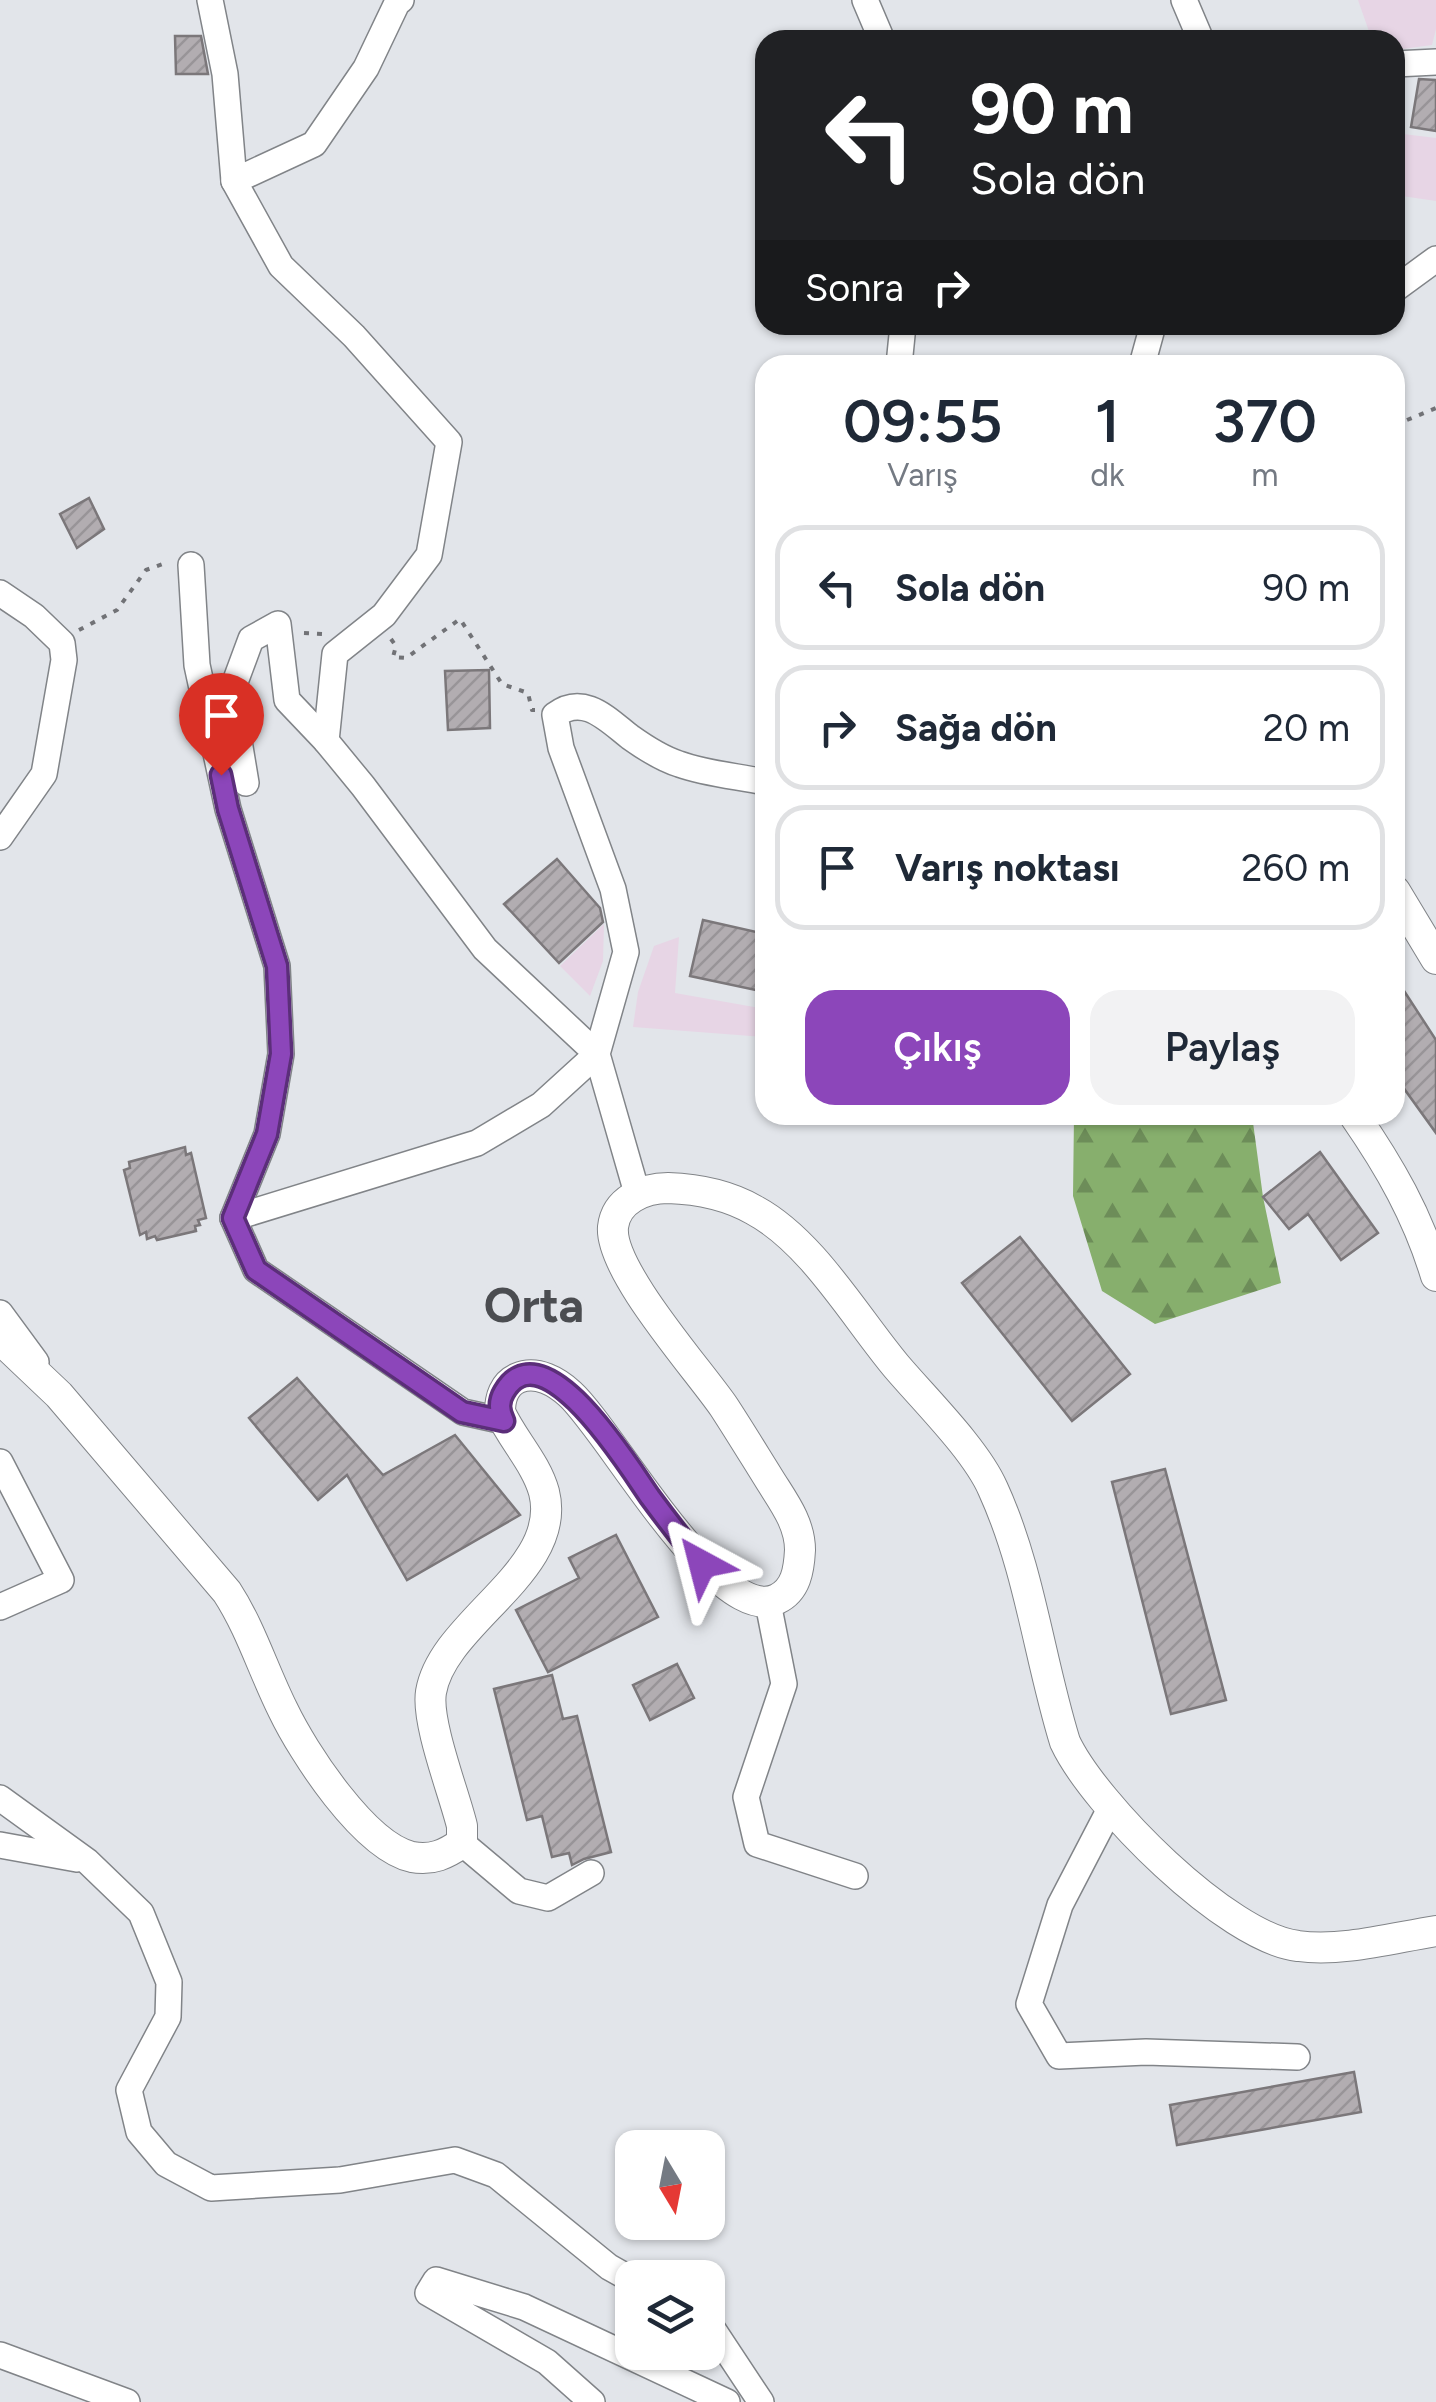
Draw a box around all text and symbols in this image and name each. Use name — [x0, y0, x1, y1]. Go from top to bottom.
text: 90 m — [970, 66, 1134, 151]
icon: left — [805, 70, 935, 200]
text: Sola dön — [970, 151, 1145, 205]
icon: right — [924, 260, 979, 315]
text: Sonra — [805, 265, 904, 311]
text: 09:55 — [843, 385, 1002, 457]
text: 1 — [1095, 385, 1120, 457]
text: 370 — [1212, 385, 1317, 457]
text: Varış — [887, 456, 958, 494]
text: dk — [1090, 456, 1125, 494]
text: m — [1251, 456, 1278, 494]
icon: left — [810, 560, 865, 615]
text: Sola dön — [895, 565, 1045, 611]
text: 90 m — [1262, 565, 1350, 611]
pin — [179, 673, 264, 776]
icon: arrive — [194, 688, 249, 743]
icon: right — [810, 700, 865, 755]
text: Sağa dön — [895, 705, 1057, 751]
text: 20 m — [1263, 705, 1350, 751]
icon: arrive — [810, 840, 865, 895]
text: Varış noktası — [895, 845, 1120, 891]
text: 260 m — [1241, 845, 1350, 891]
button: Çıkış — [805, 990, 1070, 1105]
button: Paylaş — [1090, 990, 1355, 1105]
district label: Orta — [484, 1276, 584, 1334]
position arrow — [650, 1512, 754, 1616]
north arrow — [615, 2130, 725, 2240]
map controls — [615, 2130, 725, 2370]
button: layers — [615, 2260, 725, 2370]

